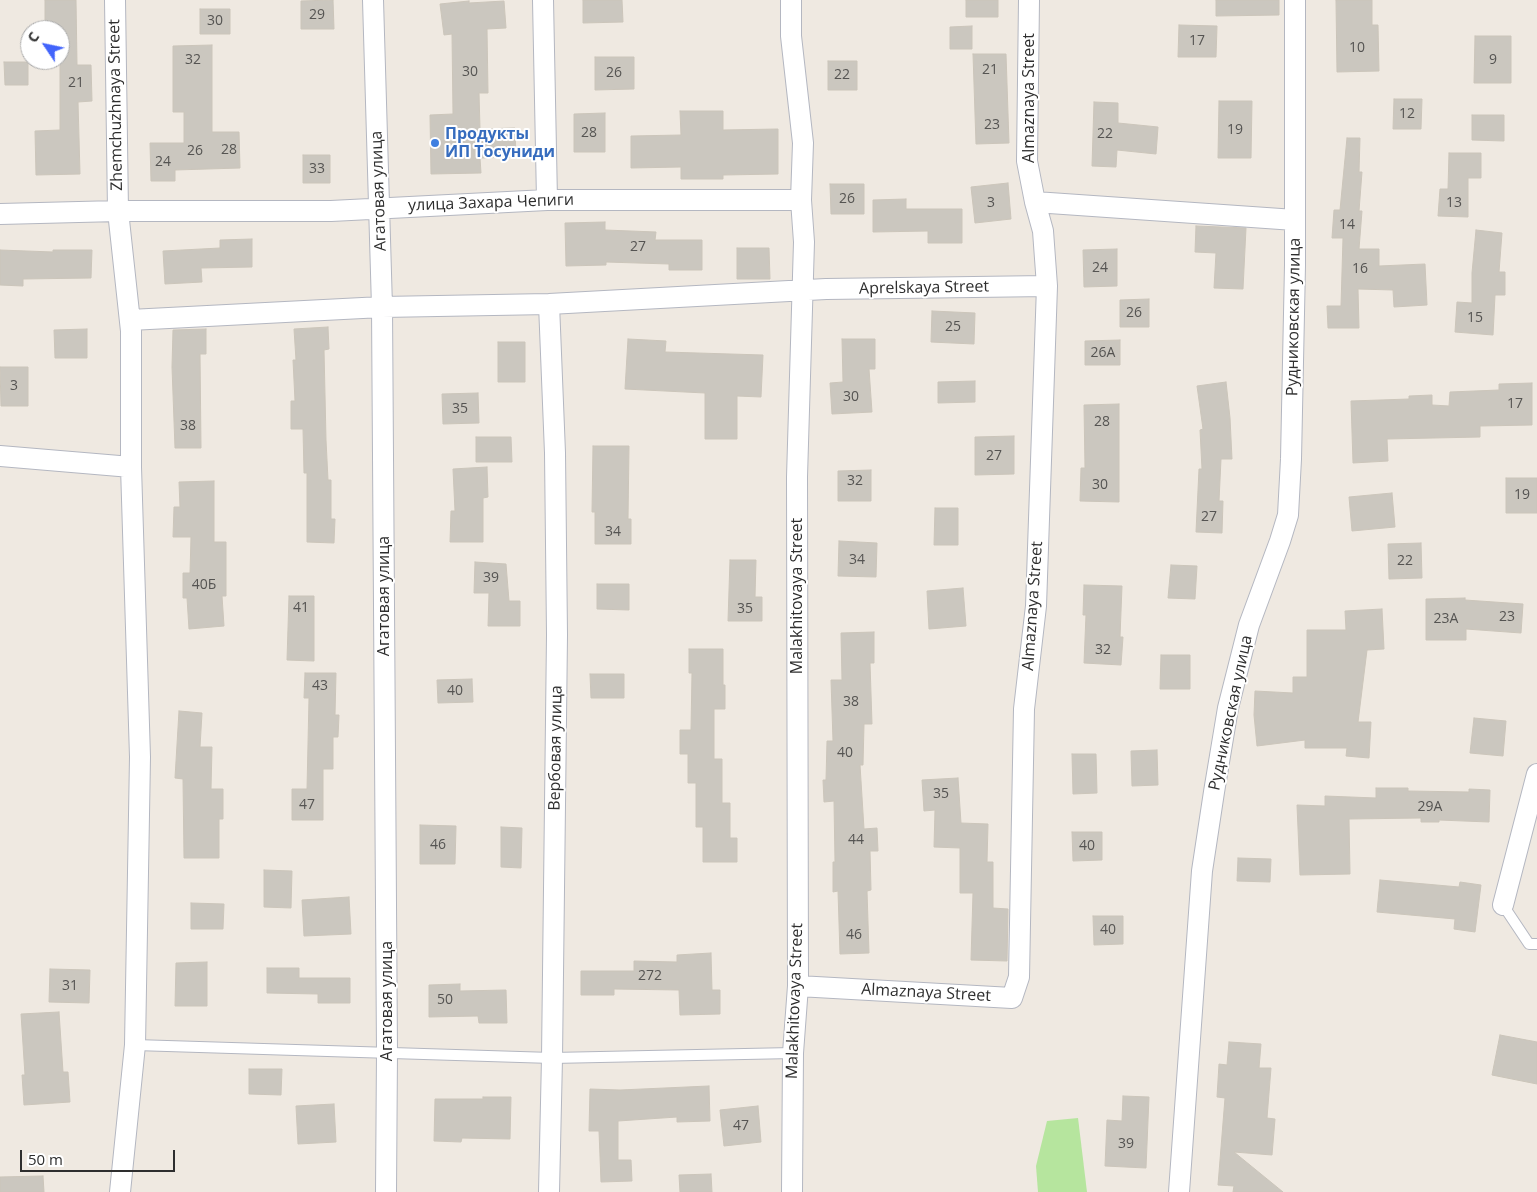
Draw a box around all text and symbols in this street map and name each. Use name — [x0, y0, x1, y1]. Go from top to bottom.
house number: 29 — [309, 7, 325, 23]
house number: 30 — [207, 13, 223, 29]
street label: Zhemchuzhnaya Street — [105, 19, 127, 191]
north arrow — [20, 20, 70, 70]
text: С — [23, 28, 43, 46]
street label: Almaznaya Street — [1019, 33, 1039, 163]
house number: 17 — [1189, 33, 1205, 49]
house number: 10 — [1349, 40, 1365, 56]
house number: 32 — [185, 52, 201, 68]
house number: 9 — [1489, 52, 1497, 68]
house number: 21 — [982, 62, 998, 78]
house number: 30 — [462, 64, 478, 80]
house number: 26 — [606, 65, 622, 81]
house number: 22 — [834, 67, 850, 83]
house number: 21 — [68, 75, 84, 91]
house number: 12 — [1399, 106, 1415, 122]
house number: 23 — [984, 117, 1000, 133]
house number: 19 — [1227, 122, 1243, 138]
place label: Продукты ИП Тосуниди — [445, 124, 555, 162]
house number: 28 — [581, 125, 597, 141]
house number: 22 — [1097, 126, 1113, 142]
street label: Агатовая улица — [367, 130, 391, 252]
marker: Продукты ИП Тосуниди — [429, 137, 441, 149]
house number: 28 — [221, 142, 237, 158]
house number: 26 — [187, 143, 203, 159]
house number: 24 — [155, 154, 171, 170]
house number: 33 — [309, 161, 325, 177]
street label: улица Захара Чепиги — [408, 191, 574, 215]
house number: 26 — [839, 191, 855, 207]
house number: 3 — [987, 195, 995, 211]
house number: 13 — [1446, 195, 1462, 211]
house number: 14 — [1339, 217, 1355, 233]
street label: Рудниковская улица — [1283, 238, 1305, 396]
house number: 27 — [630, 239, 646, 255]
house number: 24 — [1092, 260, 1108, 276]
house number: 16 — [1352, 261, 1368, 277]
street label: Aprelskaya Street — [859, 277, 989, 299]
house number: 26 — [1126, 305, 1142, 321]
house number: 15 — [1467, 310, 1483, 326]
house number: 25 — [945, 319, 961, 335]
house number: 26А — [1091, 345, 1115, 361]
house number: 3 — [10, 378, 18, 394]
house number: 30 — [843, 389, 859, 405]
house number: 17 — [1507, 396, 1523, 412]
house number: 35 — [452, 401, 468, 417]
house number: 28 — [1094, 414, 1110, 430]
house number: 38 — [180, 418, 196, 434]
house number: 27 — [986, 448, 1002, 464]
house number: 32 — [847, 473, 863, 489]
house number: 30 — [1092, 477, 1108, 493]
house number: 19 — [1514, 487, 1530, 503]
house number: 27 — [1201, 509, 1217, 525]
street label: Malakhitovaya Street — [787, 518, 807, 674]
house number: 34 — [605, 524, 621, 540]
street label: Агатовая улица — [374, 536, 394, 656]
street label: Almaznaya Street — [1019, 541, 1047, 671]
house number: 34 — [849, 552, 865, 568]
house number: 22 — [1397, 553, 1413, 569]
house number: 39 — [483, 570, 499, 586]
house number: 40Б — [192, 577, 216, 593]
house number: 41 — [293, 600, 309, 616]
house number: 35 — [737, 601, 753, 617]
house number: 23 — [1499, 609, 1515, 625]
house number: 23А — [1434, 611, 1458, 627]
street label: Рудниковская улица — [1205, 634, 1257, 792]
house number: 32 — [1095, 642, 1111, 658]
house number: 43 — [312, 678, 328, 694]
house number: 40 — [447, 683, 463, 699]
street label: Вербовая улица — [545, 685, 567, 811]
house number: 38 — [843, 694, 859, 710]
house number: 40 — [837, 745, 853, 761]
house number: 35 — [933, 786, 949, 802]
house number: 47 — [299, 797, 315, 813]
house number: 29А — [1418, 799, 1442, 815]
house number: 44 — [848, 832, 864, 848]
house number: 46 — [430, 837, 446, 853]
house number: 40 — [1079, 838, 1095, 854]
street label: Malakhitovaya Street — [783, 922, 807, 1080]
house number: 40 — [1100, 922, 1116, 938]
house number: 46 — [846, 927, 862, 943]
street label: Агатовая улица — [377, 941, 397, 1061]
house number: 272 — [638, 968, 662, 984]
house number: 31 — [62, 978, 78, 994]
street label: Almaznaya Street — [861, 980, 991, 1006]
house number: 50 — [437, 992, 453, 1008]
house number: 47 — [733, 1118, 749, 1134]
house number: 39 — [1118, 1136, 1134, 1152]
scale bar — [22, 1140, 178, 1172]
text: 50 m — [28, 1149, 63, 1169]

